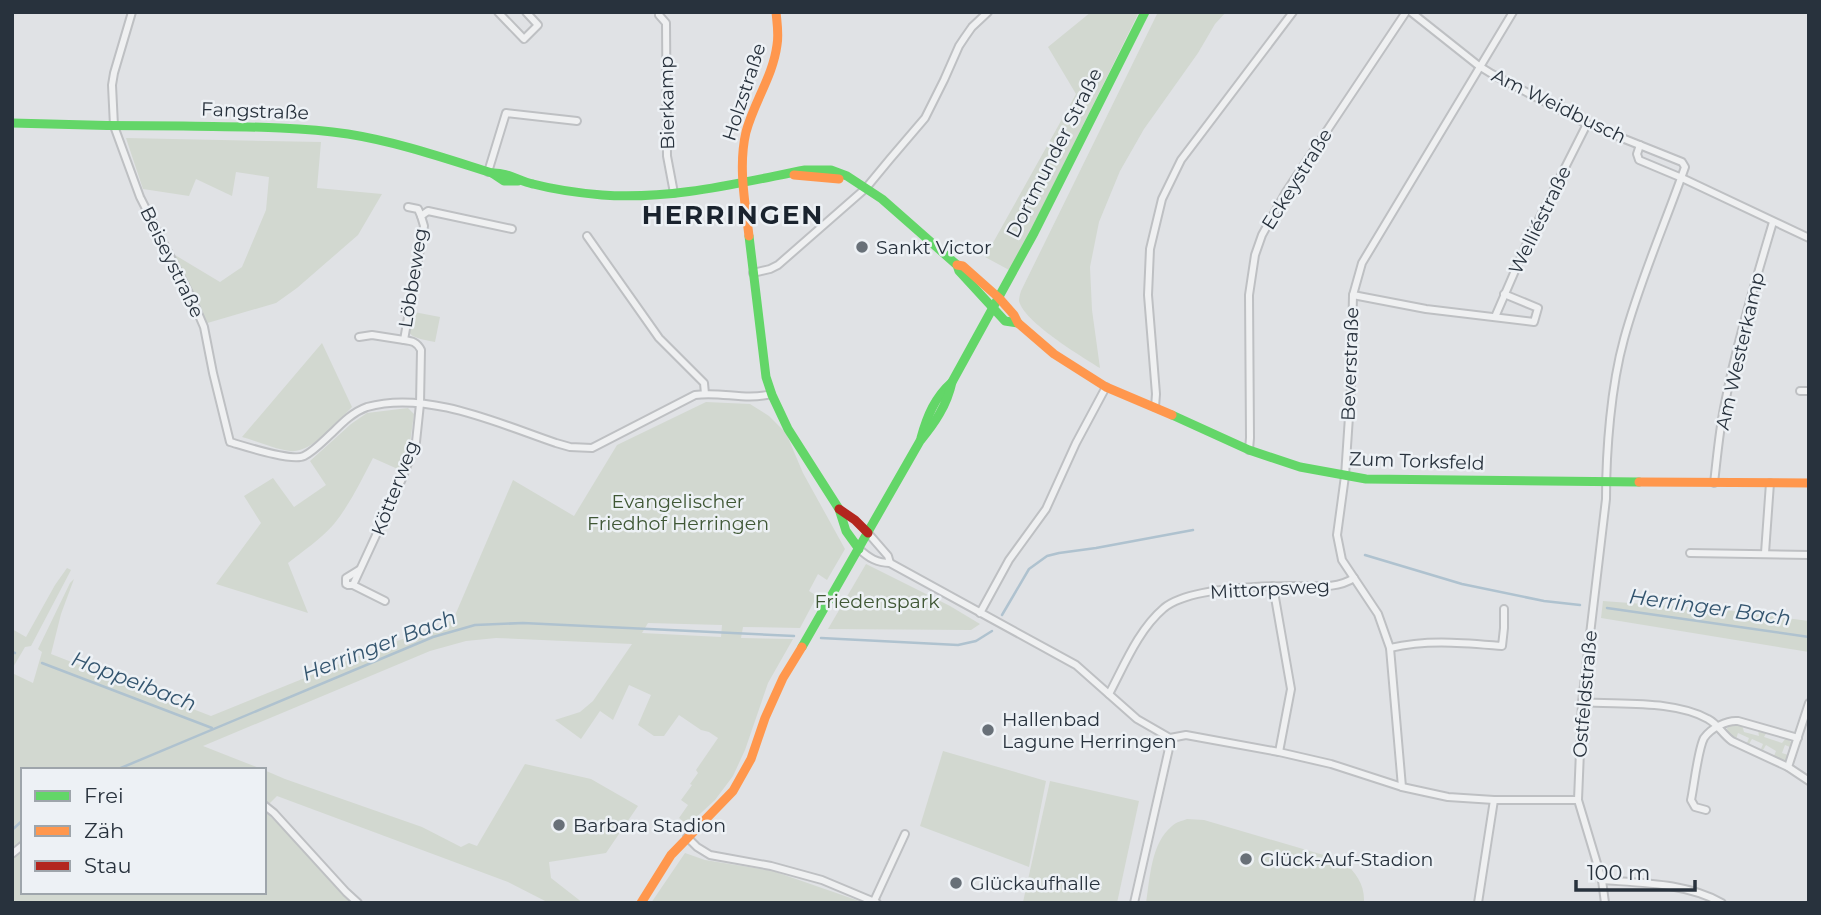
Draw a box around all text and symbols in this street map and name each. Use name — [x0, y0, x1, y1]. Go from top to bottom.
street label: Holzstraße — [717, 40, 771, 144]
street label: Bierkamp — [655, 56, 679, 150]
street label: Dortmunder Straße — [1001, 64, 1107, 242]
street label: Am Weidbusch — [1488, 64, 1630, 148]
street label: Fangstraße — [201, 98, 309, 124]
street label: Eckeystraße — [1257, 124, 1337, 234]
street label: Welliéstraße — [1504, 162, 1576, 278]
district label: HERRINGEN — [642, 199, 824, 231]
street label: Beiseystraße — [135, 203, 209, 321]
street label: Löbbeweg — [394, 226, 432, 330]
place label: Sankt Victor — [876, 236, 992, 259]
marker: Sankt Victor — [854, 239, 870, 255]
street label: Am Westerkamp — [1711, 270, 1769, 432]
street label: Beverstraße — [1337, 307, 1363, 421]
street label: Kötterweg — [366, 437, 424, 539]
street label: Zum Torksfeld — [1349, 447, 1485, 475]
park label: Evangelischer Friedhof Herringen — [587, 490, 769, 535]
street label: Mittorpsweg — [1209, 574, 1331, 604]
water label: Herringer Bach — [1628, 583, 1792, 631]
park label: Friedenspark — [814, 590, 940, 613]
water label: Herringer Bach — [298, 604, 460, 686]
street label: Ostfeldstraße — [1568, 629, 1602, 759]
water label: Hoppeibach — [68, 646, 200, 716]
place label: Hallenbad Lagune Herringen — [1002, 708, 1177, 753]
marker: Hallenbad Lagune Herringen — [980, 722, 996, 738]
legend — [21, 768, 266, 894]
text: Frei — [84, 783, 124, 808]
place label: Barbara Stadion — [573, 814, 726, 837]
marker: Barbara Stadion — [551, 817, 567, 833]
text: Zäh — [84, 818, 124, 843]
place label: Glück-Auf-Stadion — [1260, 848, 1433, 871]
scale bar — [1576, 848, 1695, 892]
marker: Glück-Auf-Stadion — [1238, 851, 1254, 867]
text: Stau — [84, 853, 132, 878]
text: 100 m — [1587, 860, 1650, 885]
place label: Glückaufhalle — [970, 872, 1100, 895]
marker: Glückaufhalle — [948, 875, 964, 891]

